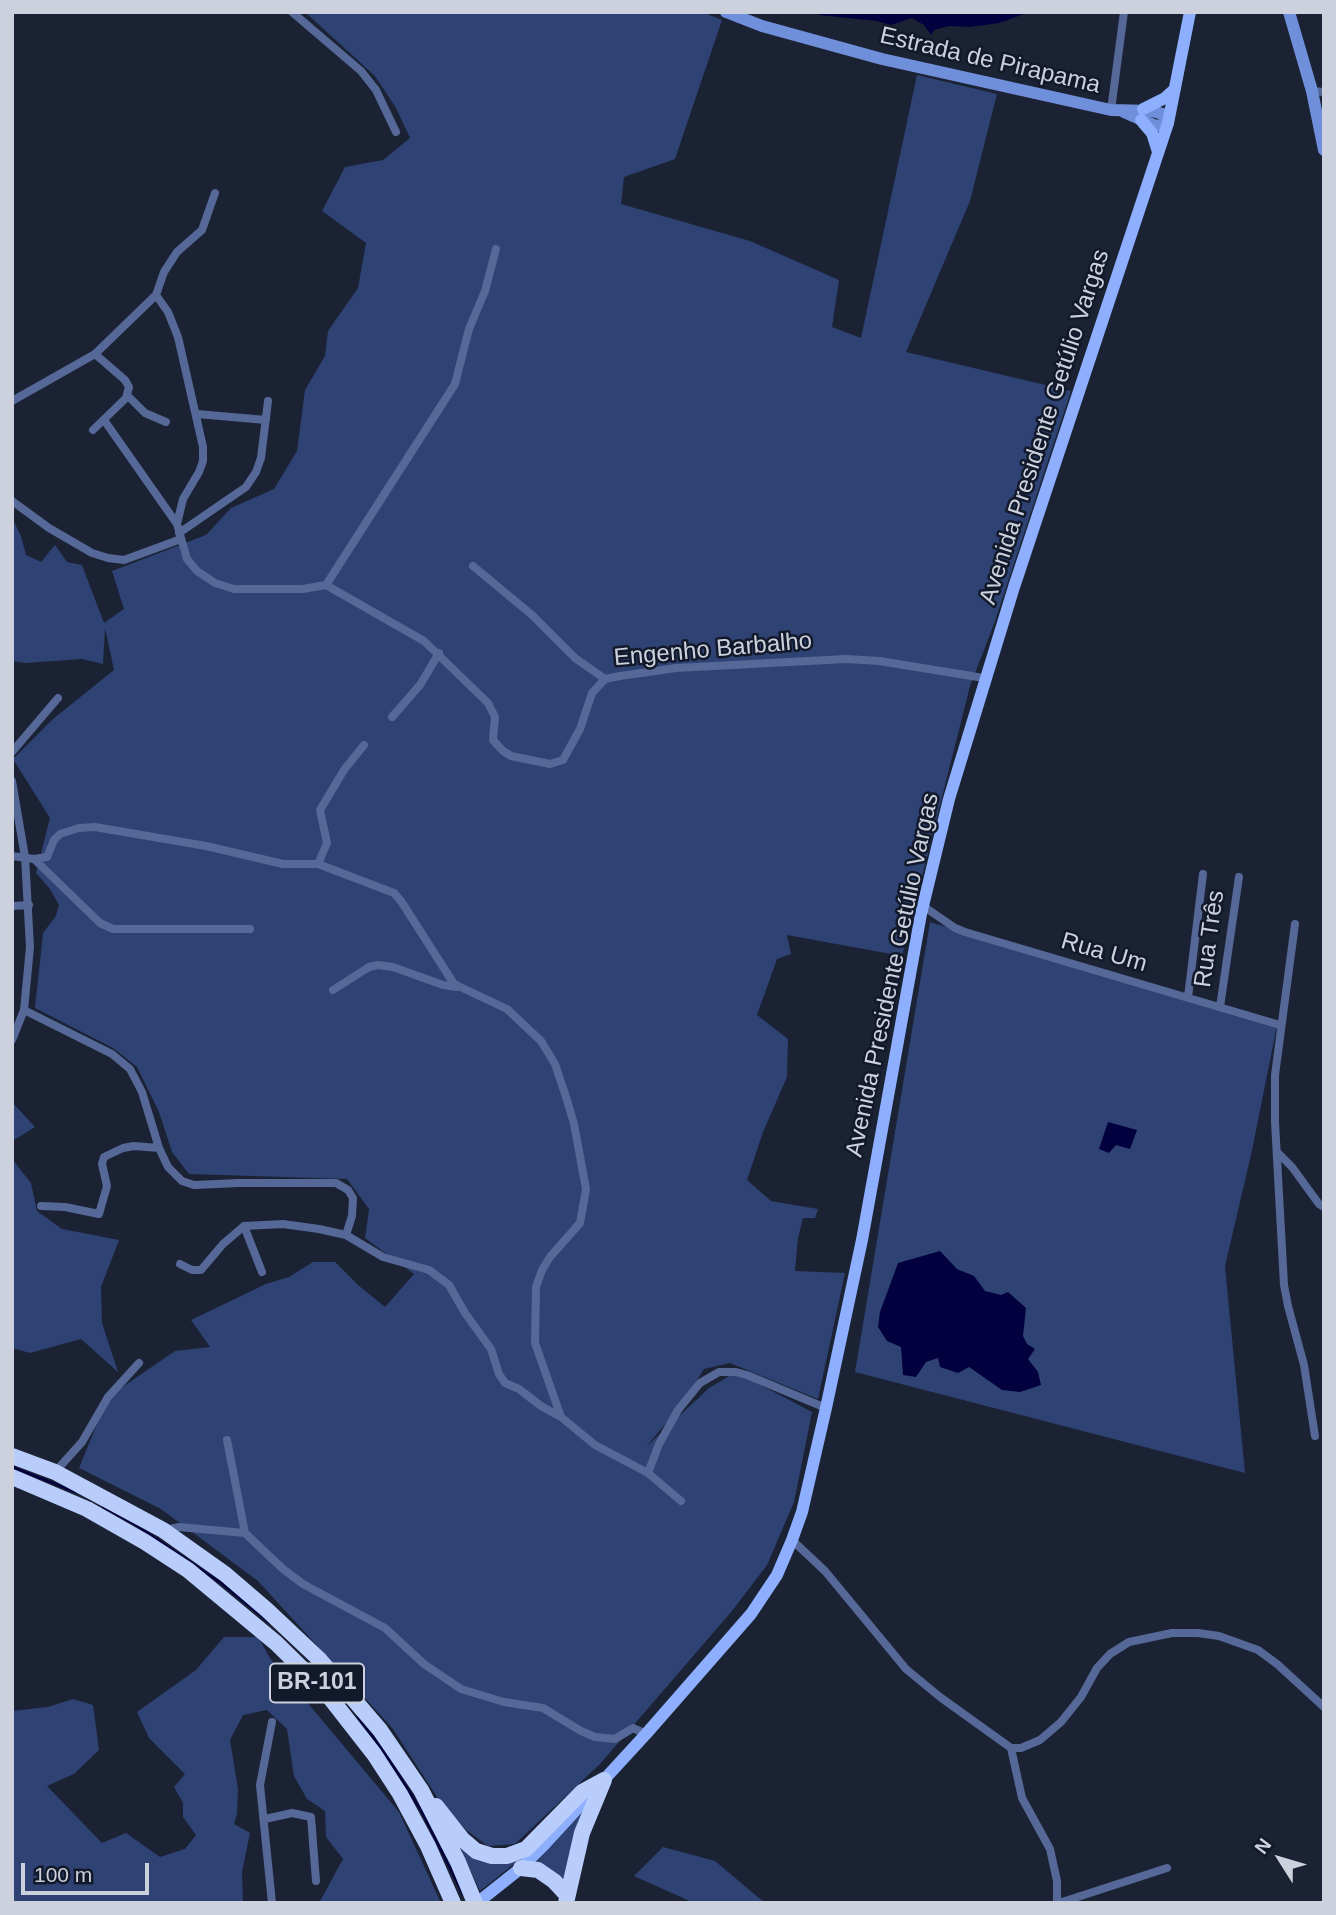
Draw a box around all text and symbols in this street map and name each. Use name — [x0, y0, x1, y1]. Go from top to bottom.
street label: Estrada de Pirapama — [877, 22, 1103, 100]
street label: Avenida Presidente Getúlio Vargas — [974, 246, 1116, 608]
street label: Engenho Barbalho — [613, 627, 813, 673]
street label: Avenida Presidente Getúlio Vargas — [840, 790, 946, 1160]
street label: Rua Três — [1189, 889, 1231, 989]
street label: Rua Um — [1058, 927, 1150, 979]
road number: BR-101 — [270, 1664, 364, 1702]
north arrow — [1245, 1824, 1315, 1894]
text: N — [1250, 1834, 1275, 1858]
scale bar — [24, 1848, 152, 1892]
text: 100 m — [34, 1863, 92, 1886]

